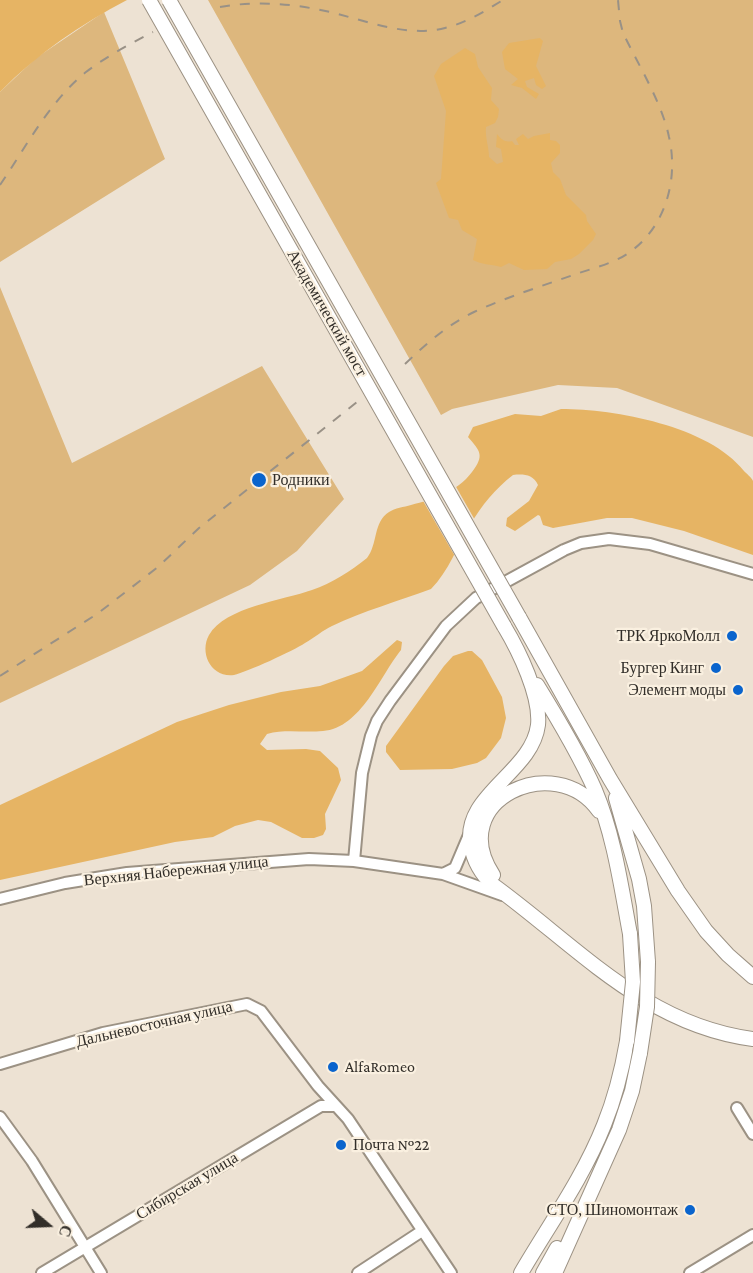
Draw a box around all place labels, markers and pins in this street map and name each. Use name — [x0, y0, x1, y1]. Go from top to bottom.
place label: Родники — [272, 470, 330, 490]
marker: Родники — [250, 471, 268, 489]
place label: ТРК ЯркоМолл — [616, 626, 720, 646]
marker: ТРК ЯркоМолл — [725, 629, 739, 643]
place label: Бургер Кинг — [620, 658, 704, 678]
marker: Бургер Кинг — [709, 661, 723, 675]
place label: Элемент моды — [628, 680, 726, 700]
marker: Элемент моды — [731, 683, 745, 697]
place label: AlfaRomeo — [345, 1057, 415, 1077]
marker: AlfaRomeo — [326, 1060, 340, 1074]
place label: Почта №22 — [353, 1135, 429, 1155]
marker: Почта №22 — [334, 1138, 348, 1152]
place label: СТО, Шиномонтаж — [547, 1200, 678, 1220]
marker: СТО, Шиномонтаж — [683, 1203, 697, 1217]

